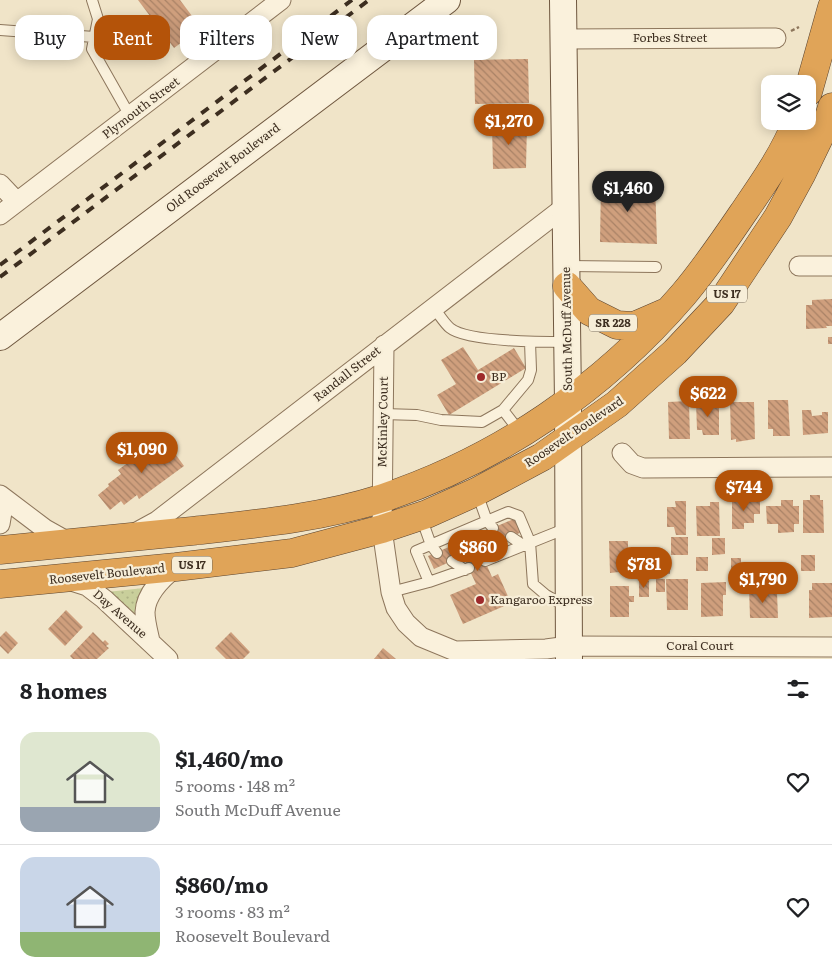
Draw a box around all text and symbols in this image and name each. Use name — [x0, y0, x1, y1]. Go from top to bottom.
chip: Buy — [15, 15, 84, 60]
chip: Rent — [94, 15, 170, 60]
chip: Filters — [180, 15, 272, 60]
chip: New — [282, 15, 357, 60]
chip: Apartment — [367, 15, 497, 60]
street label: Forbes Street — [633, 28, 708, 46]
street label: Plymouth Street — [98, 72, 183, 142]
map controls — [761, 75, 816, 130]
button: layers — [761, 75, 816, 130]
pin: $1,270 — [468, 104, 550, 146]
text: $1,270 — [485, 108, 533, 132]
street label: Old Roosevelt Boulevard — [161, 118, 284, 216]
pin: $1,460 — [587, 170, 669, 213]
text: $1,460 — [603, 175, 653, 199]
street label: South McDuff Avenue — [556, 267, 576, 391]
road number: US 17 — [707, 286, 747, 302]
road number: SR 228 — [589, 314, 637, 332]
street label: Randall Street — [309, 341, 384, 405]
place label: BP — [491, 367, 506, 385]
marker: BP — [475, 371, 487, 383]
street label: McKinley Court — [372, 376, 392, 468]
pin: $622 — [678, 376, 738, 418]
text: $622 — [690, 380, 726, 404]
street label: Roosevelt Boulevard — [520, 391, 627, 471]
pin: $1,090 — [101, 432, 183, 474]
text: $1,090 — [117, 436, 167, 460]
pin: $744 — [714, 470, 774, 512]
text: $744 — [726, 474, 762, 498]
pin: $860 — [448, 530, 508, 572]
text: $860 — [459, 534, 497, 558]
pin: $781 — [614, 546, 674, 589]
text: $781 — [627, 551, 661, 575]
road number: US 17 — [172, 556, 212, 574]
street label: Roosevelt Boulevard — [48, 558, 166, 588]
pin: $1,790 — [722, 562, 804, 604]
text: $1,790 — [739, 566, 787, 590]
street label: Day Avenue — [90, 585, 152, 642]
place label: Kangaroo Express — [490, 590, 593, 608]
marker: Kangaroo Express — [474, 594, 486, 606]
street label: Coral Court — [666, 636, 734, 654]
text: 8 homes — [20, 674, 107, 705]
icon: filters — [784, 675, 812, 703]
text: $1,460/mo — [175, 742, 283, 773]
icon: home — [60, 752, 120, 812]
icon: heart — [784, 768, 812, 796]
text: 5 rooms · 148 m² — [175, 773, 295, 797]
text: South McDuff Avenue — [175, 797, 341, 821]
text: $860/mo — [175, 868, 268, 899]
icon: home — [60, 877, 120, 937]
icon: heart — [784, 893, 812, 921]
text: 3 rooms · 83 m² — [175, 899, 290, 923]
text: Roosevelt Boulevard — [175, 923, 330, 947]

